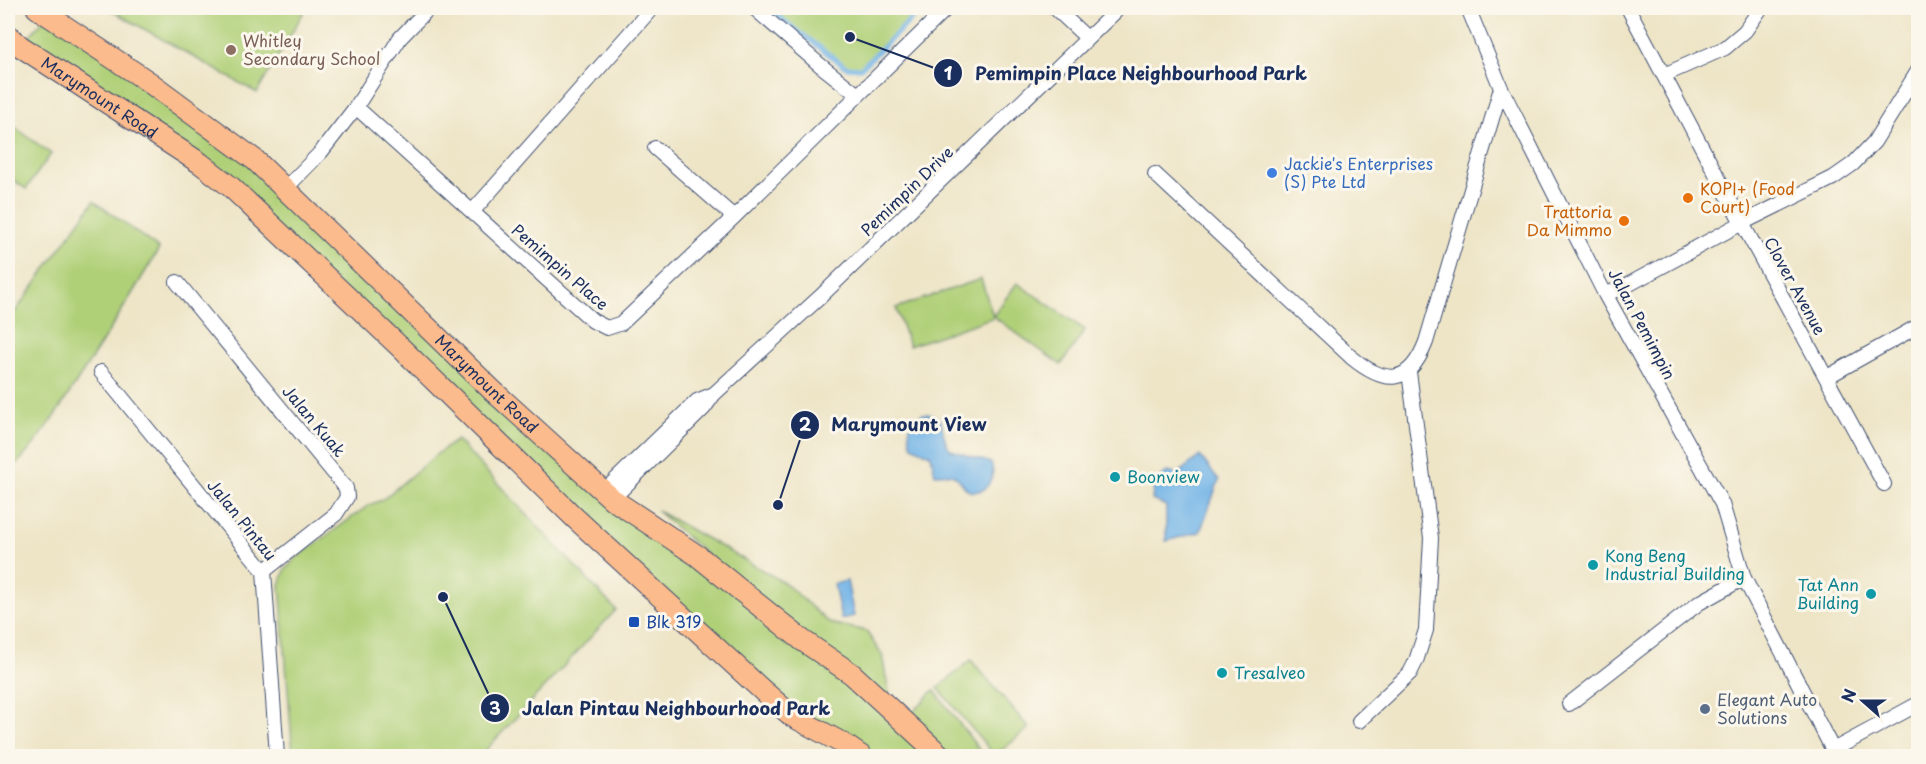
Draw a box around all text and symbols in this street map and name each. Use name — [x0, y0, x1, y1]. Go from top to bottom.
place label: Whitley Secondary School — [243, 28, 380, 70]
marker: Whitley Secondary School — [224, 43, 238, 57]
street label: Marymount Road — [37, 50, 163, 144]
callout: Pemimpin Place Neighbourhood Park — [933, 55, 1320, 91]
text: 1 — [944, 59, 953, 86]
text: Pemimpin Place Neighbourhood Park — [975, 59, 1307, 86]
street label: Pemimpin Drive — [855, 140, 958, 241]
place label: Jackie's Enterprises (S) Pte Ltd — [1284, 151, 1433, 193]
marker: Jackie's Enterprises (S) Pte Ltd — [1265, 166, 1279, 180]
place label: KOPI+ (Food Court) — [1700, 176, 1795, 218]
marker: KOPI+ (Food Court) — [1681, 191, 1695, 205]
place label: Trattoria Da Mimmo — [1527, 199, 1612, 241]
marker: Trattoria Da Mimmo — [1617, 214, 1631, 228]
street label: Pemimpin Place — [507, 217, 614, 315]
street label: Clover Avenue — [1759, 232, 1833, 339]
street label: Jalan Pemimpin — [1603, 264, 1682, 383]
street label: Marymount Road — [430, 328, 545, 438]
street label: Jalan Kuak — [277, 379, 352, 462]
callout: Marymount View — [790, 407, 999, 443]
text: 2 — [799, 410, 812, 437]
text: Marymount View — [831, 410, 987, 437]
place label: Boonview — [1127, 464, 1200, 488]
marker: Boonview — [1108, 470, 1122, 484]
street label: Jalan Pintau — [202, 474, 283, 565]
place label: Kong Beng Industrial Building — [1605, 543, 1745, 585]
marker: Kong Beng Industrial Building — [1586, 558, 1600, 572]
place label: Tat Ann Building — [1796, 572, 1859, 614]
marker: Tat Ann Building — [1864, 587, 1878, 601]
place label: Blk 319 — [646, 609, 701, 633]
marker: Blk 319 — [627, 615, 641, 629]
place label: Tresalveo — [1234, 660, 1305, 684]
marker: Tresalveo — [1215, 666, 1229, 680]
north arrow — [1833, 671, 1893, 731]
text: N — [1835, 685, 1862, 705]
place label: Elegant Auto Solutions — [1717, 687, 1817, 729]
callout: Jalan Pintau Neighbourhood Park — [480, 690, 843, 726]
text: 3 — [489, 694, 501, 721]
text: Jalan Pintau Neighbourhood Park — [522, 694, 830, 721]
marker: Elegant Auto Solutions — [1698, 702, 1712, 716]

